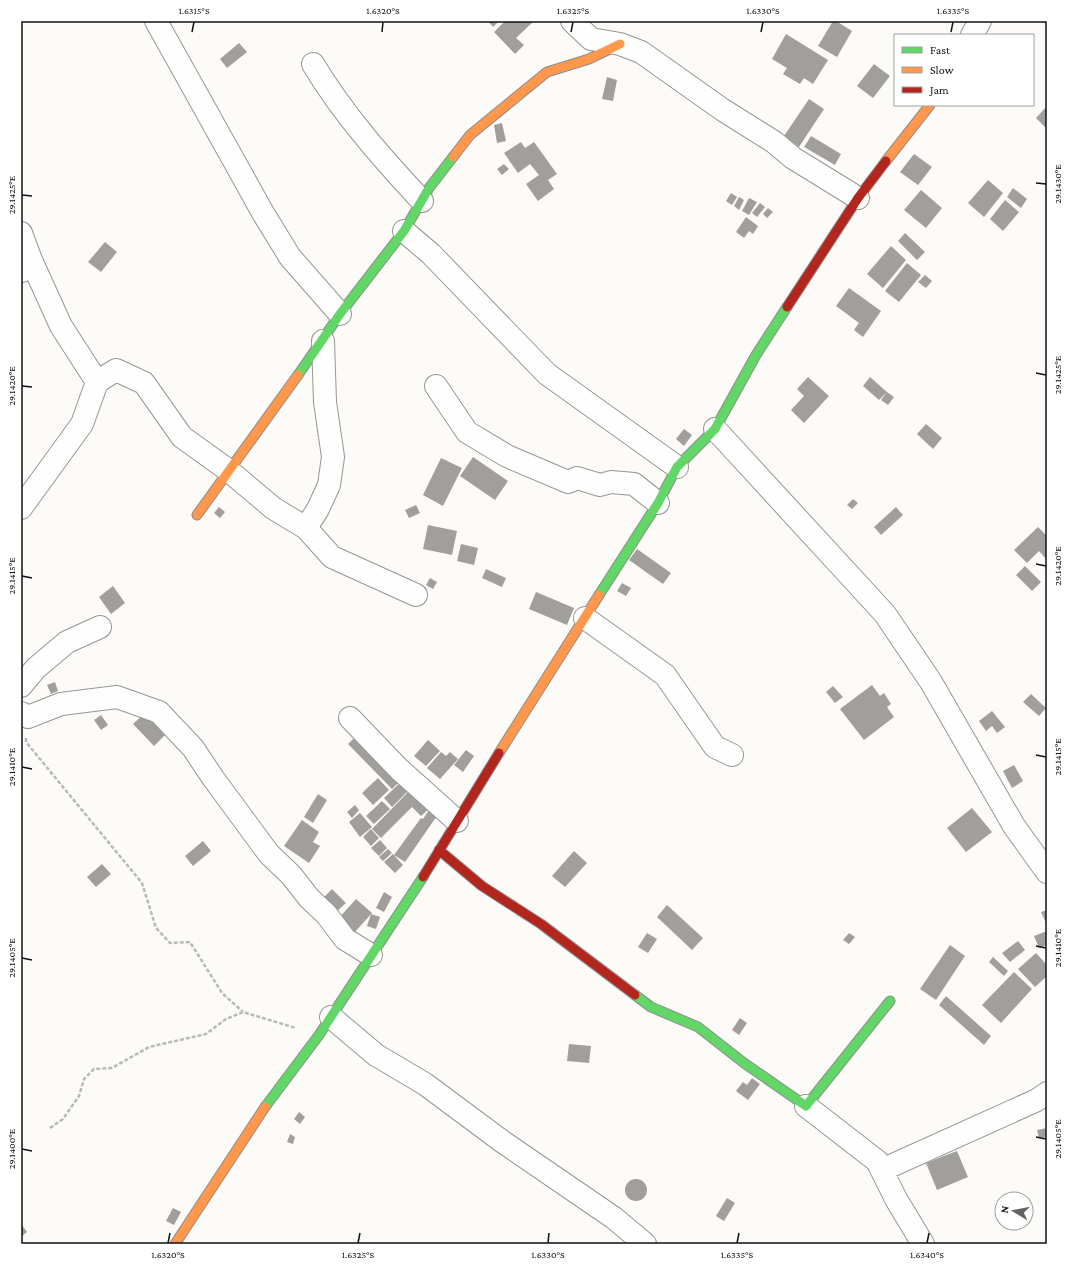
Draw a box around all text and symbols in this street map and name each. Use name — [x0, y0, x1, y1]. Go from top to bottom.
text: 1.6315°S — [178, 5, 210, 16]
text: 1.6320°S — [366, 5, 400, 16]
text: 1.6325°S — [557, 5, 590, 16]
text: 1.6330°S — [746, 5, 780, 16]
text: 1.6335°S — [937, 5, 970, 16]
legend — [894, 34, 1034, 106]
text: Fast — [930, 43, 951, 57]
text: Slow — [930, 63, 954, 77]
text: Jam — [929, 83, 949, 97]
text: 29.1430°E — [1052, 164, 1063, 204]
text: 29.1425°E — [6, 175, 17, 214]
text: 29.1425°E — [1052, 355, 1063, 394]
text: 29.1420°E — [6, 366, 17, 406]
text: 29.1420°E — [1052, 546, 1063, 586]
text: 29.1415°E — [6, 557, 17, 595]
text: 29.1415°E — [1052, 738, 1063, 776]
text: 29.1410°E — [6, 747, 17, 786]
text: 29.1410°E — [1052, 928, 1063, 967]
text: 29.1405°E — [6, 938, 17, 978]
text: 29.1405°E — [1052, 1119, 1063, 1159]
text: 29.1400°E — [6, 1128, 17, 1169]
north arrow — [994, 1191, 1034, 1231]
text: N — [998, 1204, 1011, 1214]
text: 1.6320°S — [151, 1249, 185, 1260]
text: 1.6325°S — [342, 1249, 375, 1260]
text: 1.6330°S — [531, 1249, 565, 1260]
text: 1.6335°S — [721, 1249, 754, 1260]
text: 1.6340°S — [910, 1249, 944, 1260]

